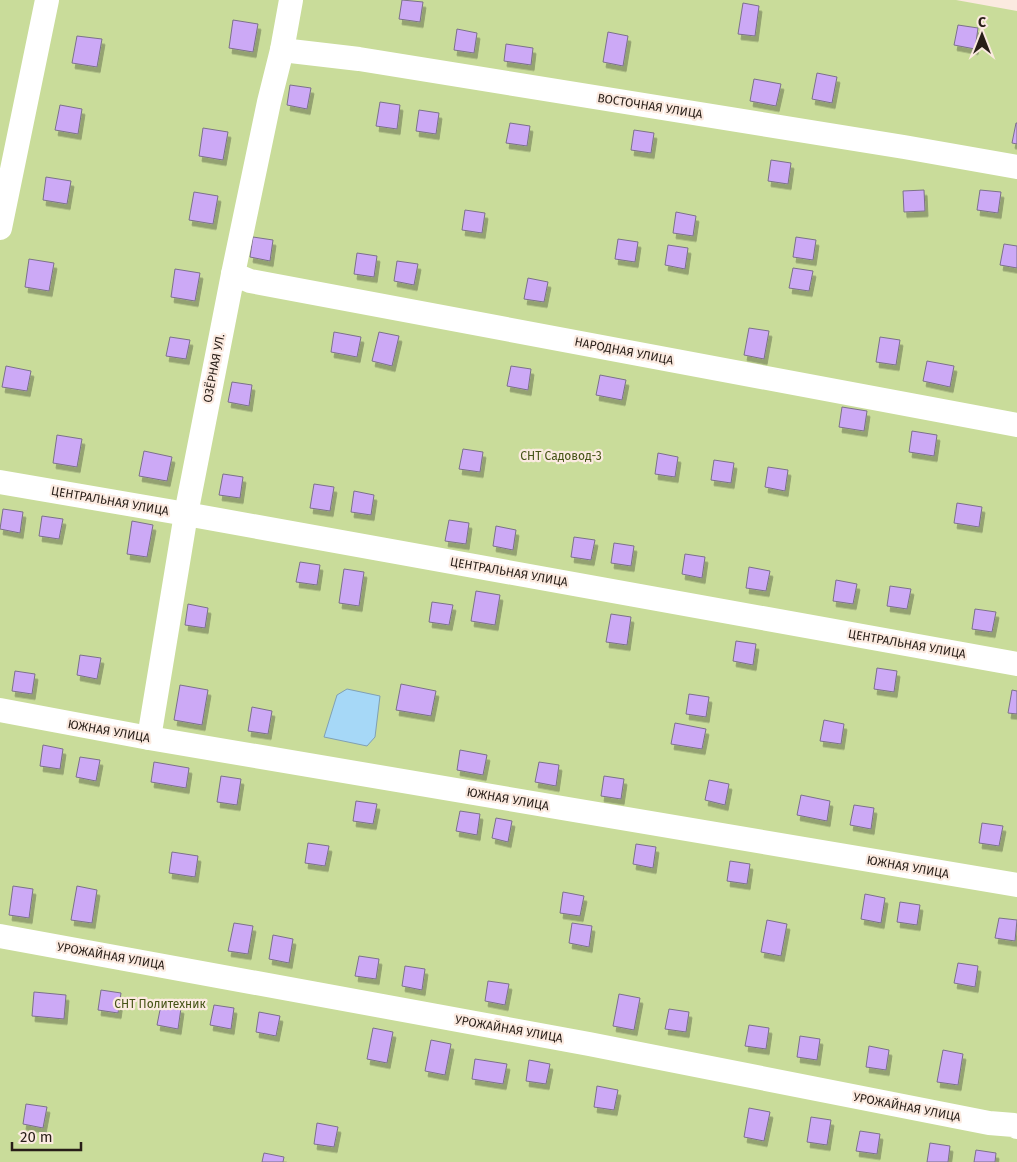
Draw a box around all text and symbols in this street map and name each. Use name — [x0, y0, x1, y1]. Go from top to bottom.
north arrow — [957, 10, 1007, 60]
text: С — [978, 14, 986, 31]
street label: ВОСТОЧНАЯ УЛИЦА — [596, 91, 704, 121]
street label: ОЗЁРНАЯ УЛ. — [199, 332, 228, 404]
street label: НАРОДНАЯ УЛИЦА — [573, 335, 675, 367]
park label: СНТ Садовод-3 — [520, 449, 602, 463]
street label: ЦЕНТРАЛЬНАЯ УЛИЦА — [50, 484, 170, 518]
street label: ЦЕНТРАЛЬНАЯ УЛИЦА — [449, 555, 569, 589]
street label: ЦЕНТРАЛЬНАЯ УЛИЦА — [847, 627, 967, 661]
street label: ЮЖНАЯ УЛИЦА — [67, 717, 151, 745]
street label: ЮЖНАЯ УЛИЦА — [466, 785, 550, 813]
street label: ЮЖНАЯ УЛИЦА — [866, 853, 950, 881]
street label: УРОЖАЙНАЯ УЛИЦА — [56, 939, 166, 972]
park label: СНТ Политехник — [114, 997, 206, 1011]
street label: УРОЖАЙНАЯ УЛИЦА — [454, 1012, 564, 1045]
street label: УРОЖАЙНАЯ УЛИЦА — [852, 1089, 962, 1124]
scale bar — [12, 1120, 81, 1152]
text: 20 m — [20, 1128, 53, 1146]

